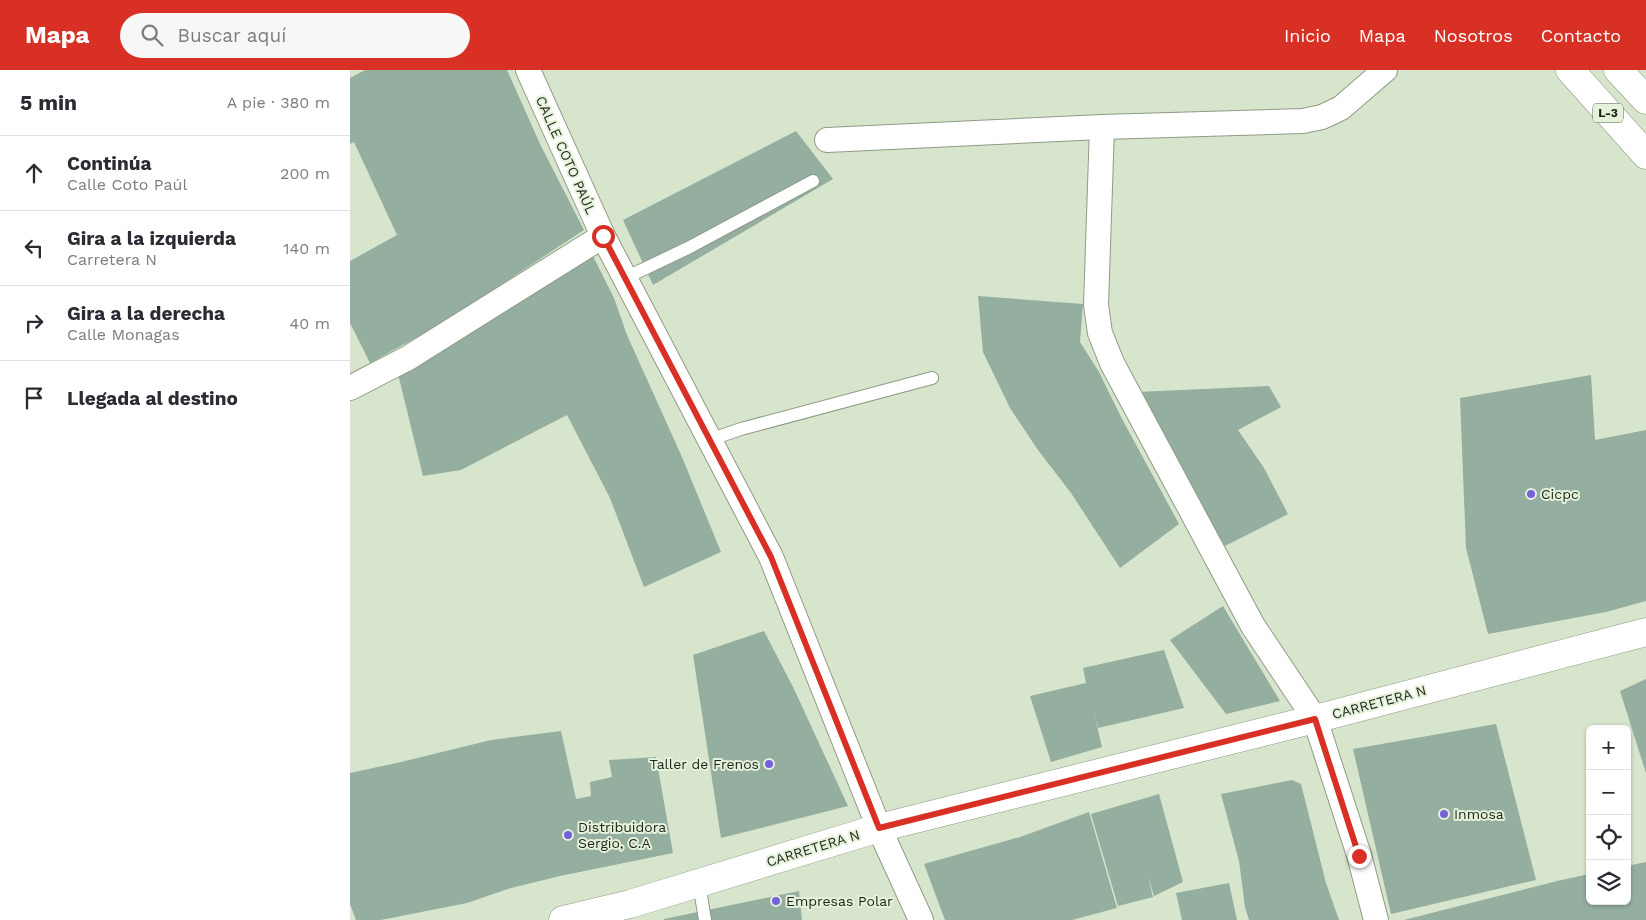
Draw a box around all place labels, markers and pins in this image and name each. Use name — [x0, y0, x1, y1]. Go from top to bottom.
place label: Cicpc — [1541, 486, 1579, 502]
marker: Cicpc — [1525, 488, 1537, 500]
place label: Taller de Frenos — [650, 756, 759, 772]
marker: Taller de Frenos — [763, 758, 775, 770]
place label: Inmosa — [1454, 806, 1504, 822]
marker: Inmosa — [1438, 808, 1450, 820]
place label: Distribuidora Sergio, C.A — [578, 819, 666, 851]
marker: Distribuidora Sergio, C.A — [562, 829, 574, 841]
place label: Empresas Polar — [786, 893, 893, 909]
marker: Empresas Polar — [770, 895, 782, 907]

